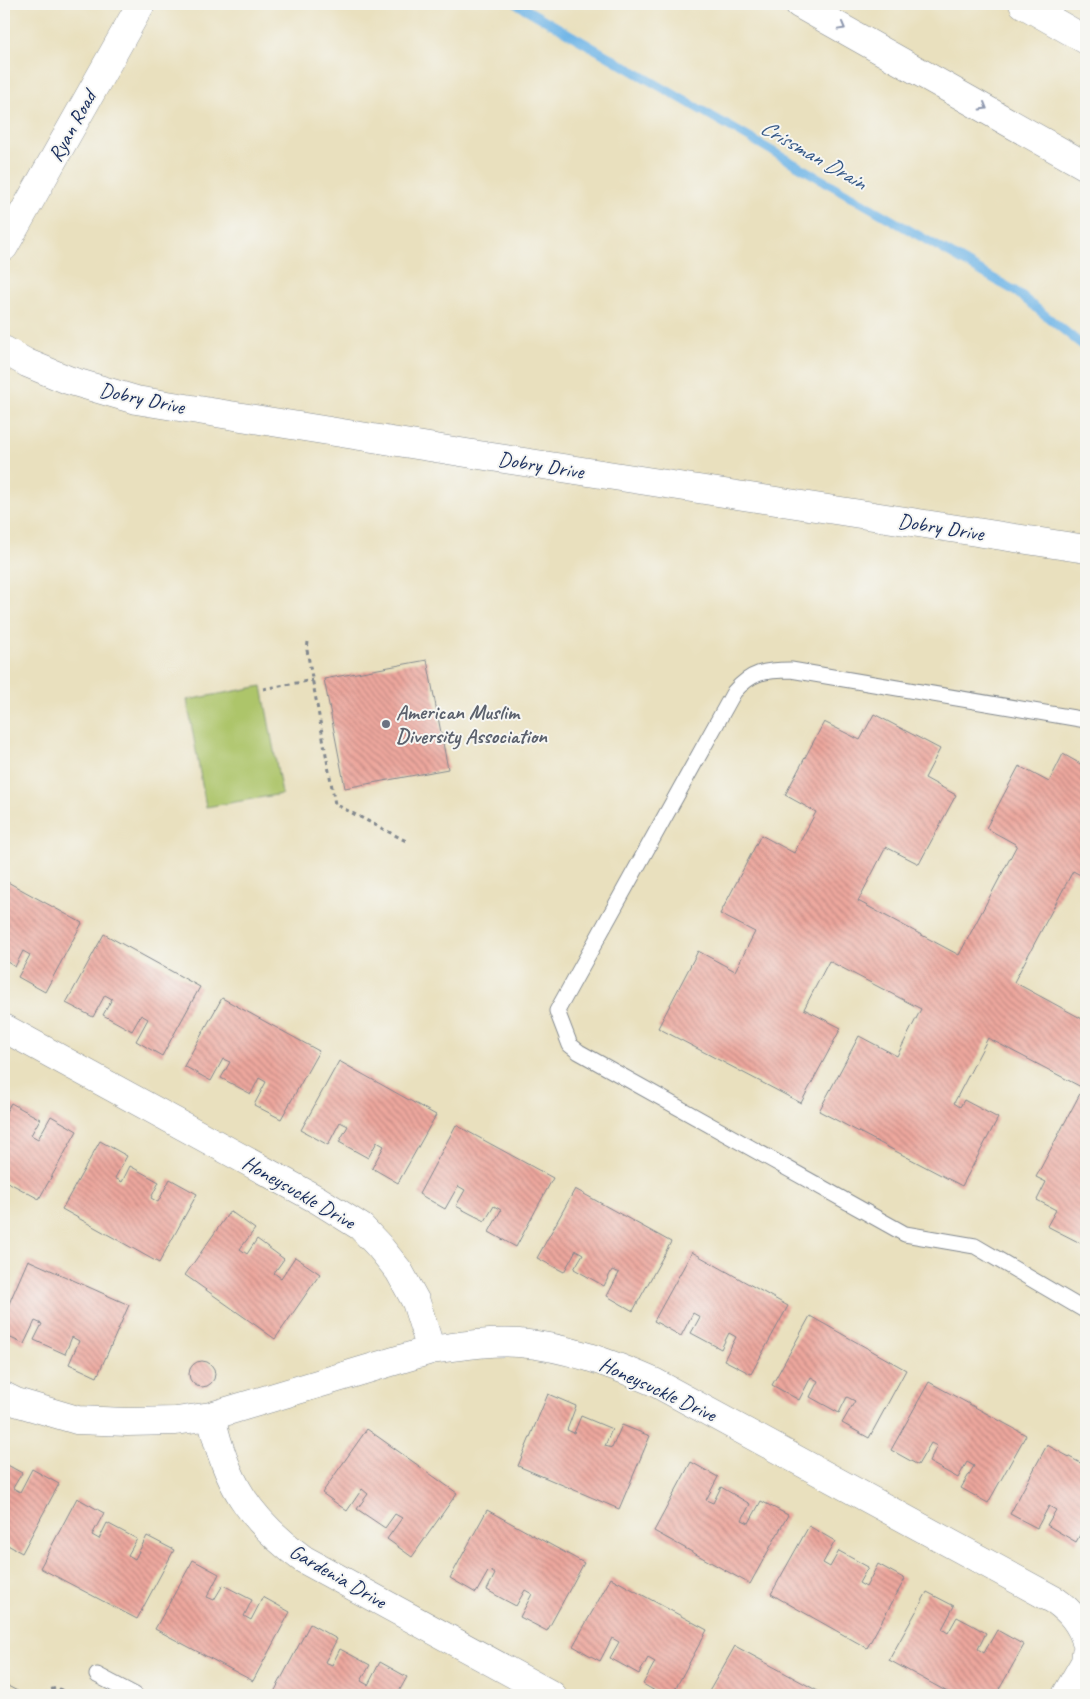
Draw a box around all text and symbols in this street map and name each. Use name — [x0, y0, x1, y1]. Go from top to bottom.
one-way arrow — [837, 21, 846, 31]
street label: Ryan Road — [42, 84, 103, 166]
one-way arrow — [978, 101, 987, 111]
water label: Crissman Drain — [756, 113, 873, 197]
street label: Dobry Drive — [97, 376, 188, 420]
street label: Dobry Drive — [496, 445, 587, 485]
street label: Dobry Drive — [896, 507, 987, 547]
place label: American Muslim Diversity Association — [396, 699, 548, 750]
marker: American Muslim Diversity Association — [380, 718, 392, 730]
street label: Honeysuckle Drive — [238, 1149, 361, 1235]
street label: Honeysuckle Drive — [596, 1351, 722, 1428]
street label: Gardenia Drive — [285, 1538, 392, 1615]

